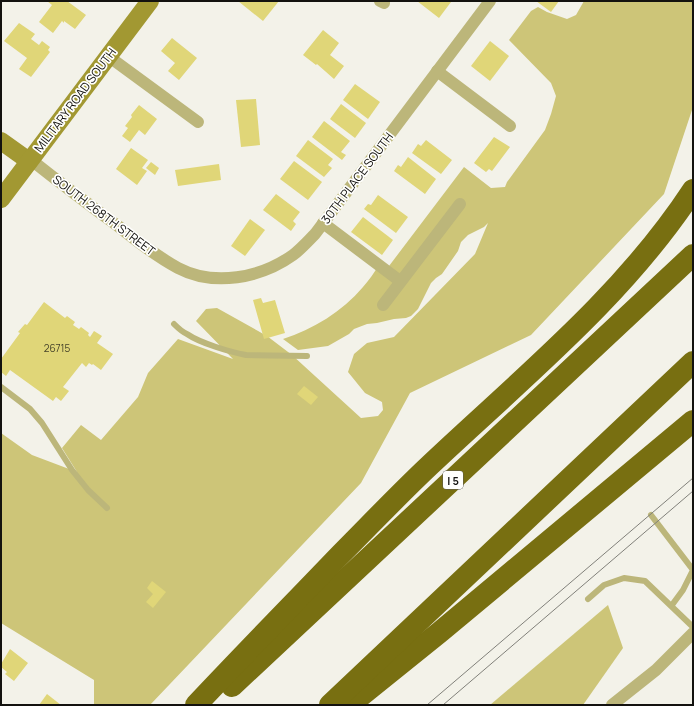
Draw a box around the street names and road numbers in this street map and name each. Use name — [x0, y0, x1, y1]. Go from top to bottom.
street label: MILITARY ROAD SOUTH — [30, 44, 120, 156]
street label: 30TH PLACE SOUTH — [317, 129, 397, 227]
street label: SOUTH 268TH STREET — [49, 171, 159, 260]
road number: I 5 — [443, 471, 463, 489]

